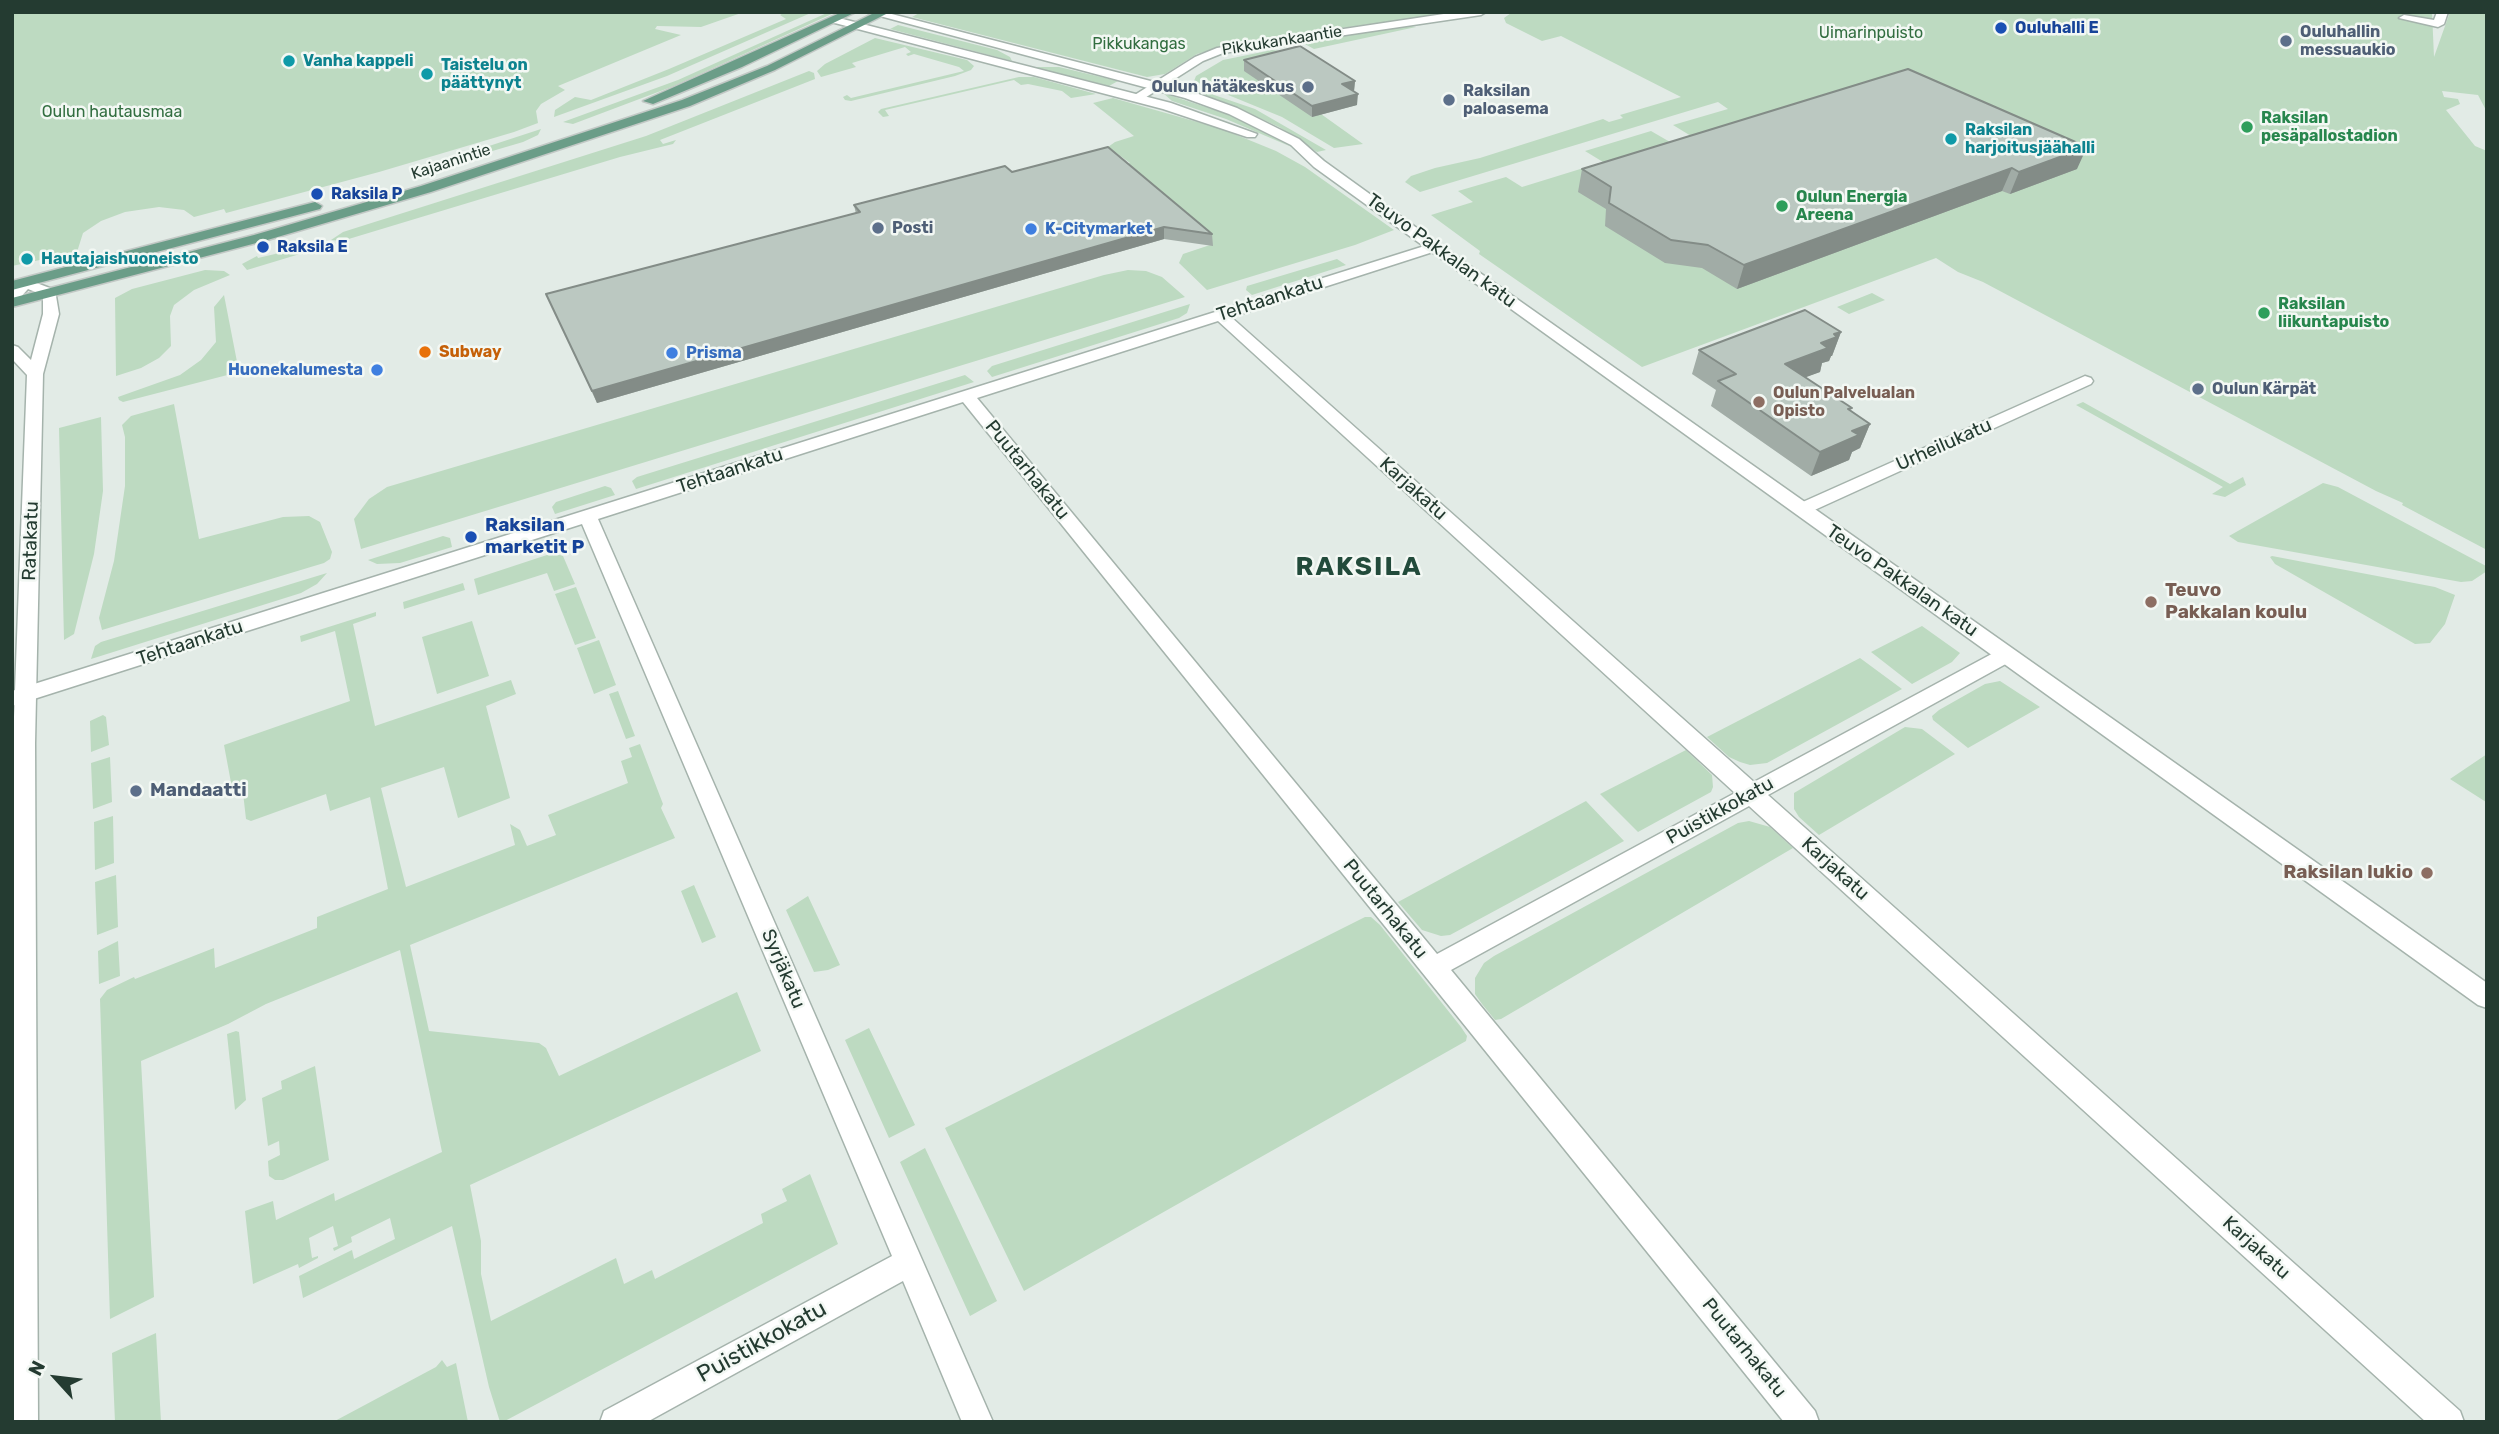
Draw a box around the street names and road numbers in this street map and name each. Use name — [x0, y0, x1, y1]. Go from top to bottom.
street label: Pikkukankaantie — [1221, 22, 1343, 60]
street label: Kajaanintie — [409, 140, 493, 184]
street label: Teuvo Pakkalan katu — [1362, 189, 1520, 313]
street label: Tehtaankatu — [1214, 271, 1326, 327]
street label: Urheilukatu — [1893, 414, 1995, 476]
street label: Puutarhakatu — [980, 416, 1074, 524]
street label: Tehtaankatu — [674, 443, 786, 499]
street label: Karjakatu — [1374, 453, 1452, 525]
street label: Ratakatu — [18, 501, 44, 581]
street label: Teuvo Pakkalan katu — [1822, 520, 1982, 642]
street label: Tehtaankatu — [134, 615, 246, 671]
street label: Puistikkokatu — [1662, 772, 1778, 850]
street label: Karjakatu — [1796, 833, 1874, 905]
street label: Puutarhakatu — [1338, 855, 1432, 963]
street label: Syrjäkatu — [756, 926, 810, 1012]
street label: Karjakatu — [2217, 1212, 2295, 1284]
street label: Puutarhakatu — [1697, 1294, 1791, 1402]
street label: Puistikkokatu — [692, 1295, 832, 1389]

